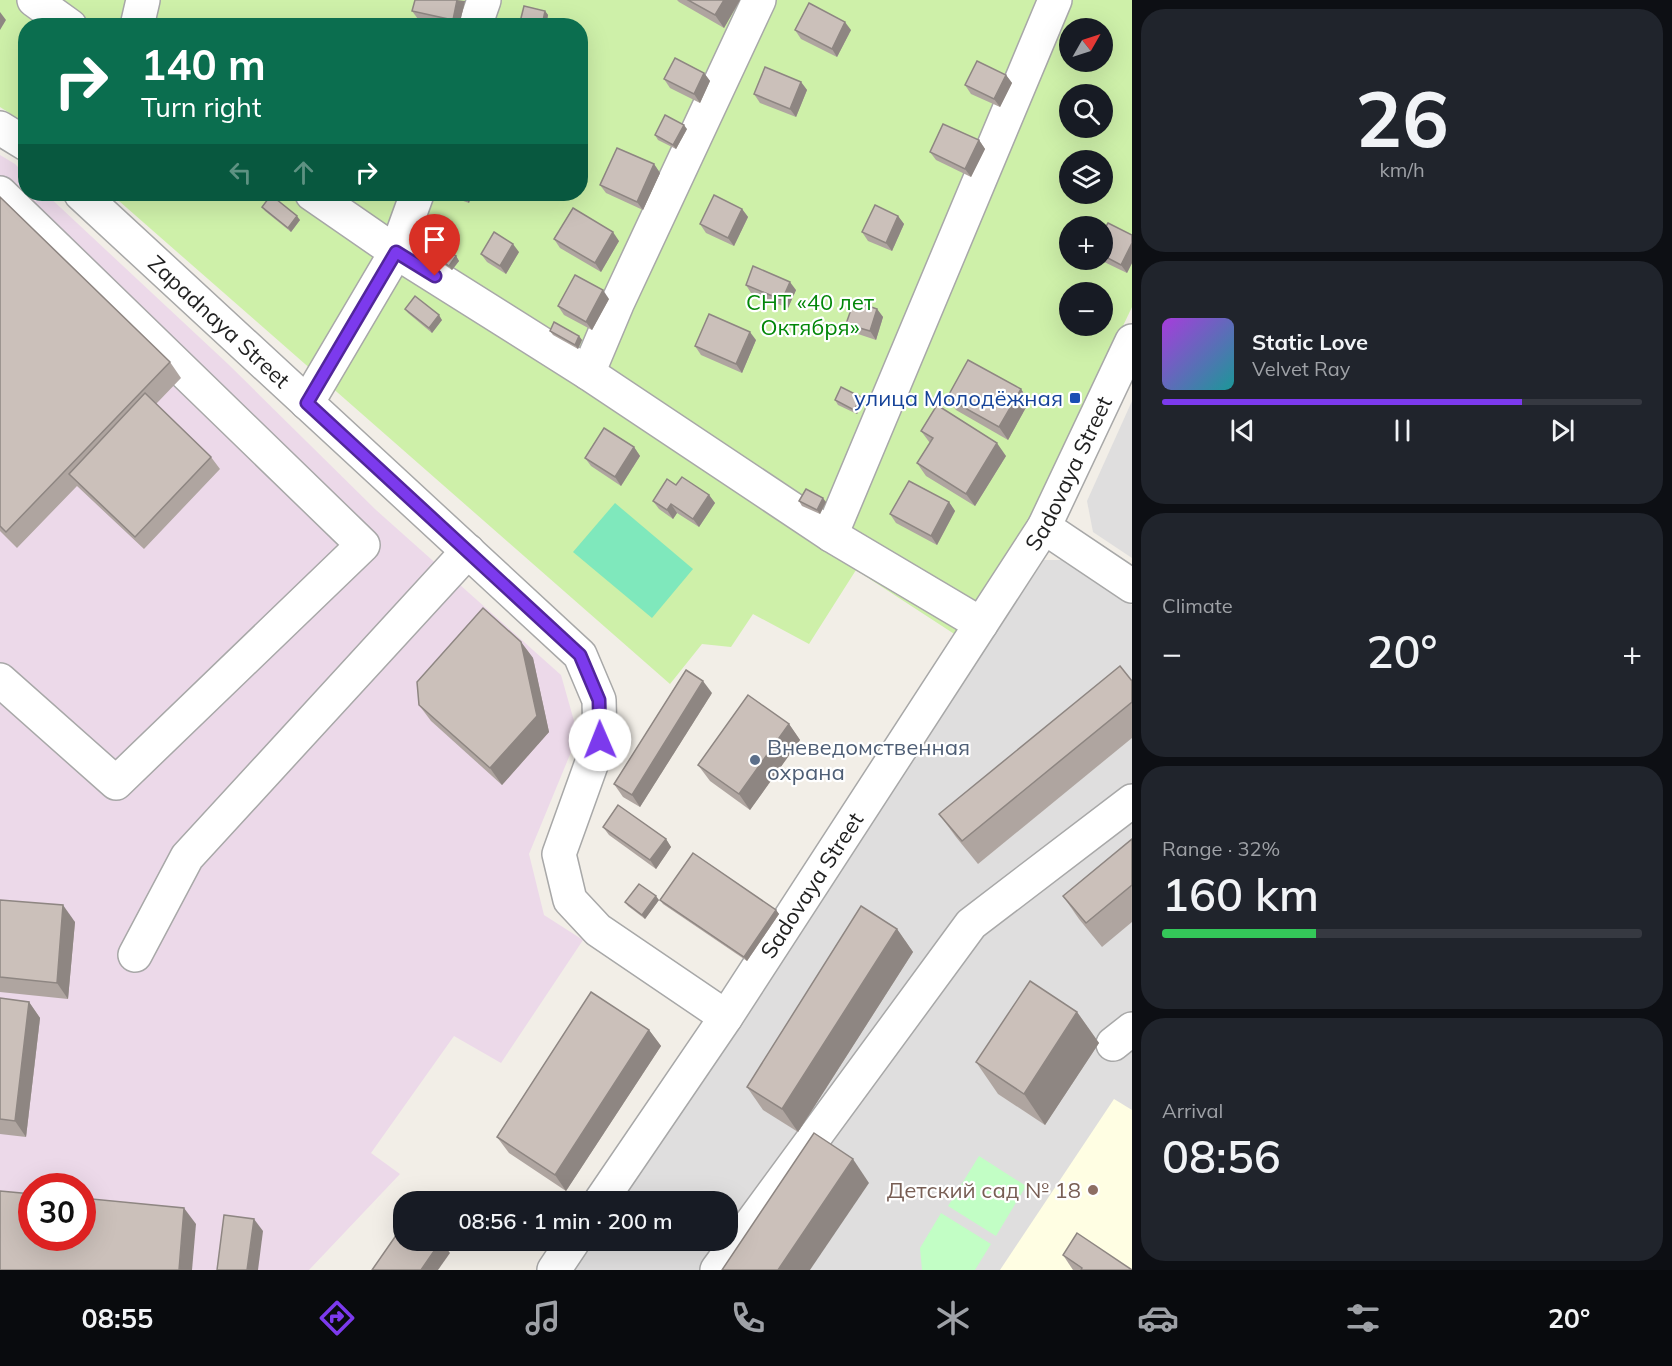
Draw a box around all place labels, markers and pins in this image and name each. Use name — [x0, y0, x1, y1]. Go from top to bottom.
pin — [409, 214, 460, 276]
place label: улица Молодёжная — [854, 384, 1063, 412]
marker: улица Молодёжная — [1068, 391, 1082, 405]
place label: Вневедомственная охрана — [767, 733, 970, 786]
marker: Вневедомственная охрана — [748, 753, 762, 767]
place label: Детский сад № 18 — [887, 1176, 1081, 1204]
marker: Детский сад № 18 — [1086, 1183, 1100, 1197]

